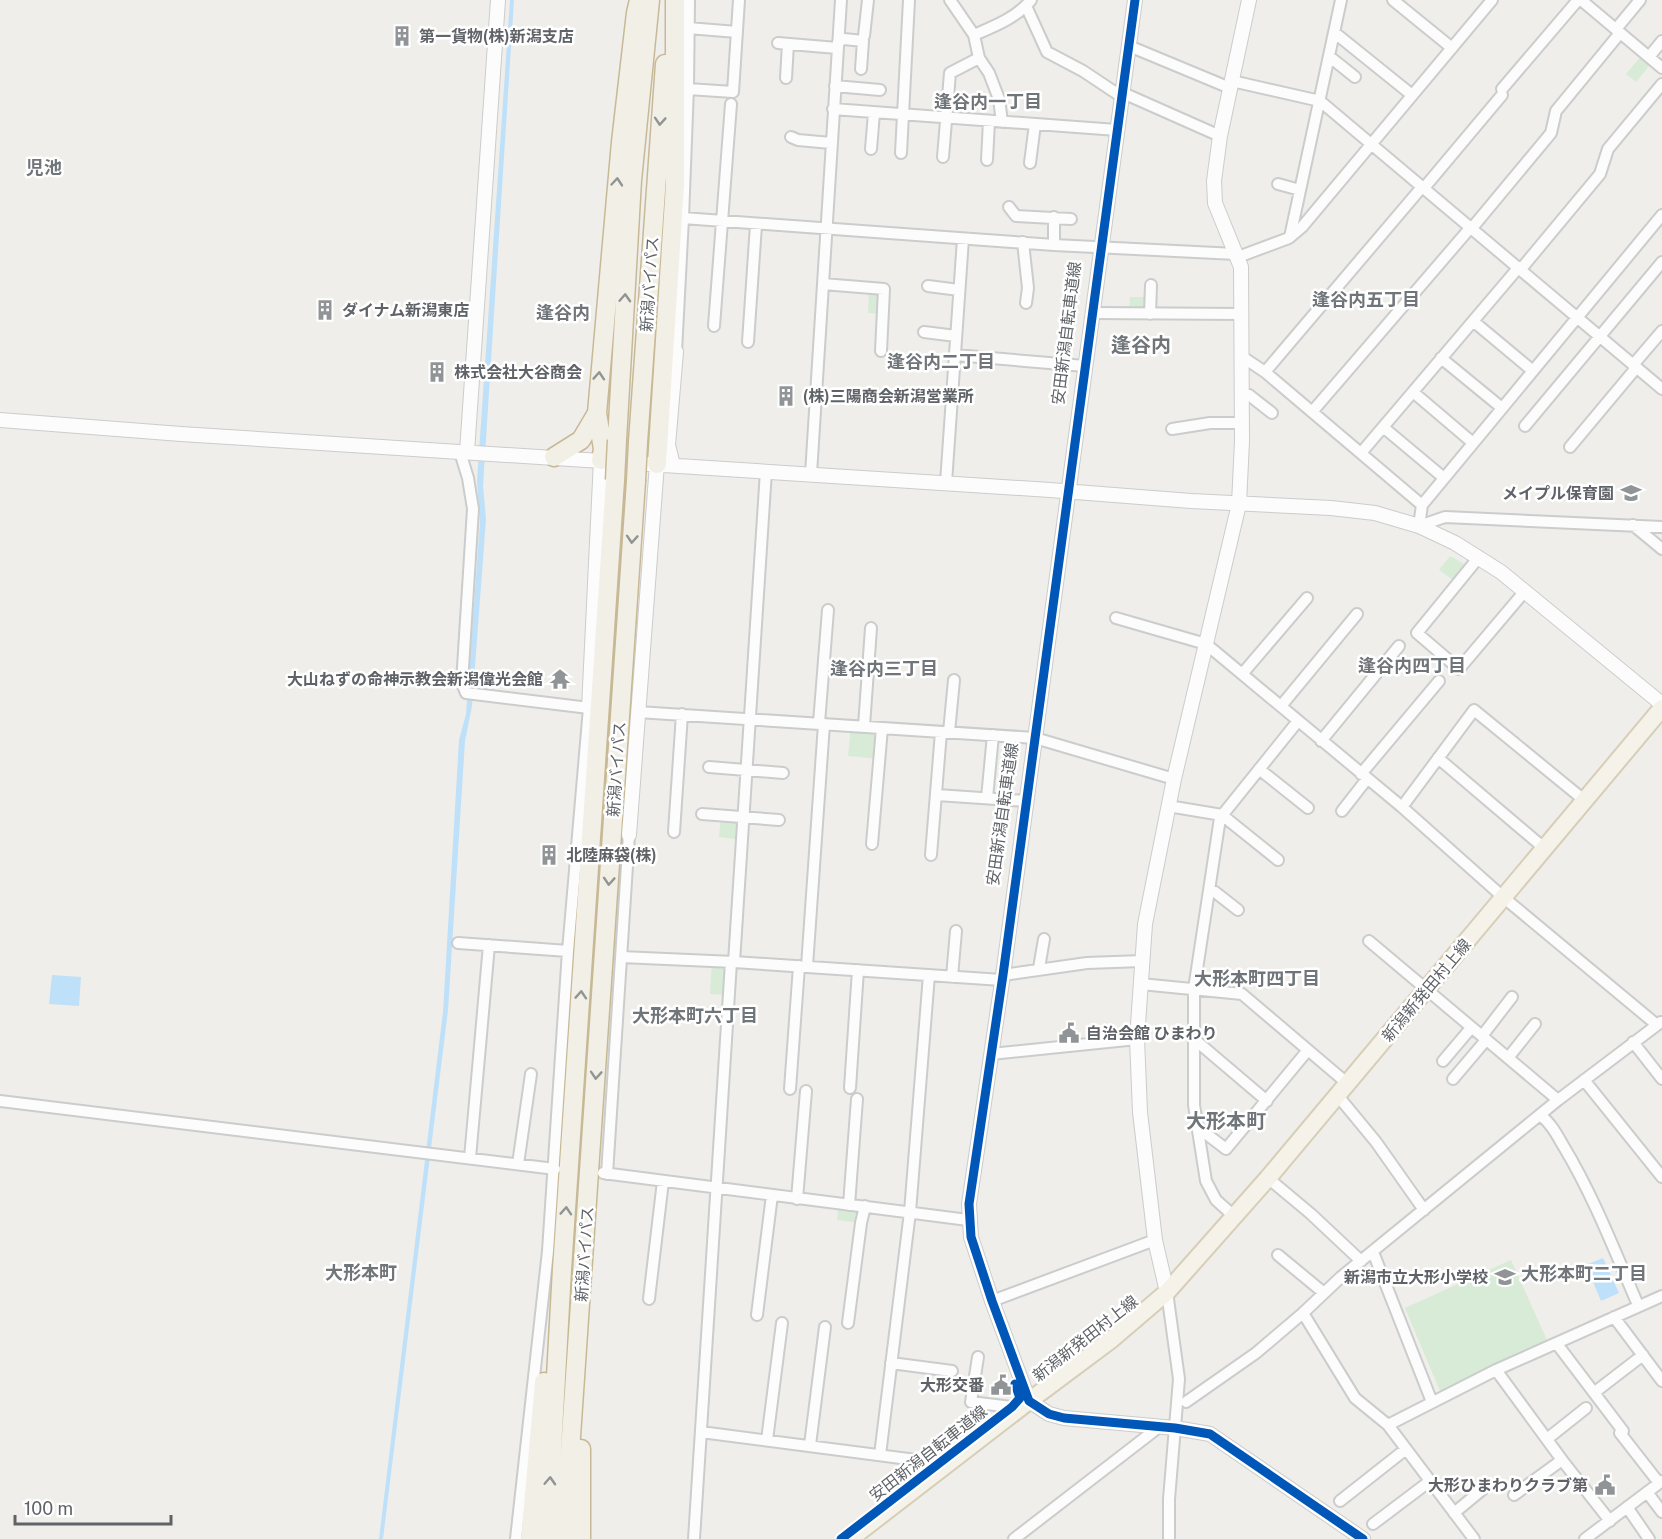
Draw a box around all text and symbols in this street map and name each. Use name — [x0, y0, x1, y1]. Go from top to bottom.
building icon: 第一貨物(株)新潟支店 — [390, 24, 414, 48]
place label: 第一貨物(株)新潟支店 — [419, 27, 574, 46]
district label: 逢谷内一丁目 — [934, 91, 1042, 112]
one-way arrow — [654, 116, 667, 125]
district label: 児池 — [26, 157, 62, 178]
one-way arrow — [610, 178, 623, 187]
street label: 新潟バイパス — [637, 236, 662, 332]
street label: 安田新潟自転車道線 — [1048, 260, 1085, 406]
district label: 逢谷内五丁目 — [1312, 289, 1420, 310]
one-way arrow — [618, 294, 631, 303]
building icon: ダイナム新潟東店 — [313, 298, 337, 322]
place label: ダイナム新潟東店 — [342, 301, 469, 320]
district label: 逢谷内 — [536, 302, 590, 323]
district label: 逢谷内 — [1111, 333, 1171, 357]
district label: 逢谷内二丁目 — [887, 351, 995, 372]
building icon: 株式会社大谷商会 — [425, 360, 449, 384]
place label: 株式会社大谷商会 — [454, 363, 582, 382]
one-way arrow — [593, 372, 606, 381]
building icon: (株)三陽商会新潟営業所 — [774, 384, 798, 408]
place label: (株)三陽商会新潟営業所 — [803, 387, 974, 406]
school or university icon: メイプル保育園 — [1619, 481, 1643, 505]
place label: メイプル保育園 — [1502, 484, 1614, 503]
one-way arrow — [626, 535, 639, 544]
district label: 逢谷内四丁目 — [1358, 655, 1466, 676]
district label: 逢谷内三丁目 — [830, 658, 938, 679]
temple icon: 大山ねずの命神示教会新潟偉光会館 — [548, 667, 572, 691]
place label: 大山ねずの命神示教会新潟偉光会館 — [287, 670, 543, 689]
street label: 新潟バイパス — [604, 721, 629, 817]
street label: 安田新潟自転車道線 — [983, 741, 1022, 887]
building icon: 北陸麻袋(株) — [537, 843, 561, 867]
place label: 北陸麻袋(株) — [566, 846, 657, 865]
one-way arrow — [603, 876, 616, 885]
street label: 新潟新発田村上線 — [1378, 935, 1475, 1045]
district label: 大形本町四丁目 — [1194, 968, 1320, 989]
one-way arrow — [574, 991, 587, 1000]
district label: 大形本町六丁目 — [632, 1005, 758, 1026]
public building icon: 自治会館 ひまわり — [1057, 1021, 1081, 1045]
place label: 自治会館 ひまわり — [1086, 1024, 1218, 1043]
one-way arrow — [590, 1071, 603, 1080]
district label: 大形本町 — [1186, 1109, 1266, 1133]
one-way arrow — [560, 1206, 573, 1215]
street label: 新潟バイパス — [572, 1206, 597, 1302]
district label: 大形本町 — [325, 1262, 397, 1283]
district label: 大形本町二丁目 — [1521, 1263, 1647, 1284]
school or university icon: 新潟市立大形小学校 — [1493, 1265, 1517, 1289]
place label: 新潟市立大形小学校 — [1344, 1268, 1488, 1287]
street label: 新潟新発田村上線 — [1029, 1292, 1142, 1385]
public building icon: 大形交番 — [989, 1373, 1013, 1397]
place label: 大形交番 — [920, 1376, 984, 1395]
street label: 安田新潟自転車道線 — [866, 1402, 991, 1505]
public building icon: 大形ひまわりクラブ第 — [1593, 1473, 1617, 1497]
one-way arrow — [544, 1476, 557, 1485]
place label: 大形ひまわりクラブ第 — [1428, 1476, 1588, 1495]
scale bar — [15, 1488, 171, 1526]
text: 100 m — [24, 1498, 73, 1519]

